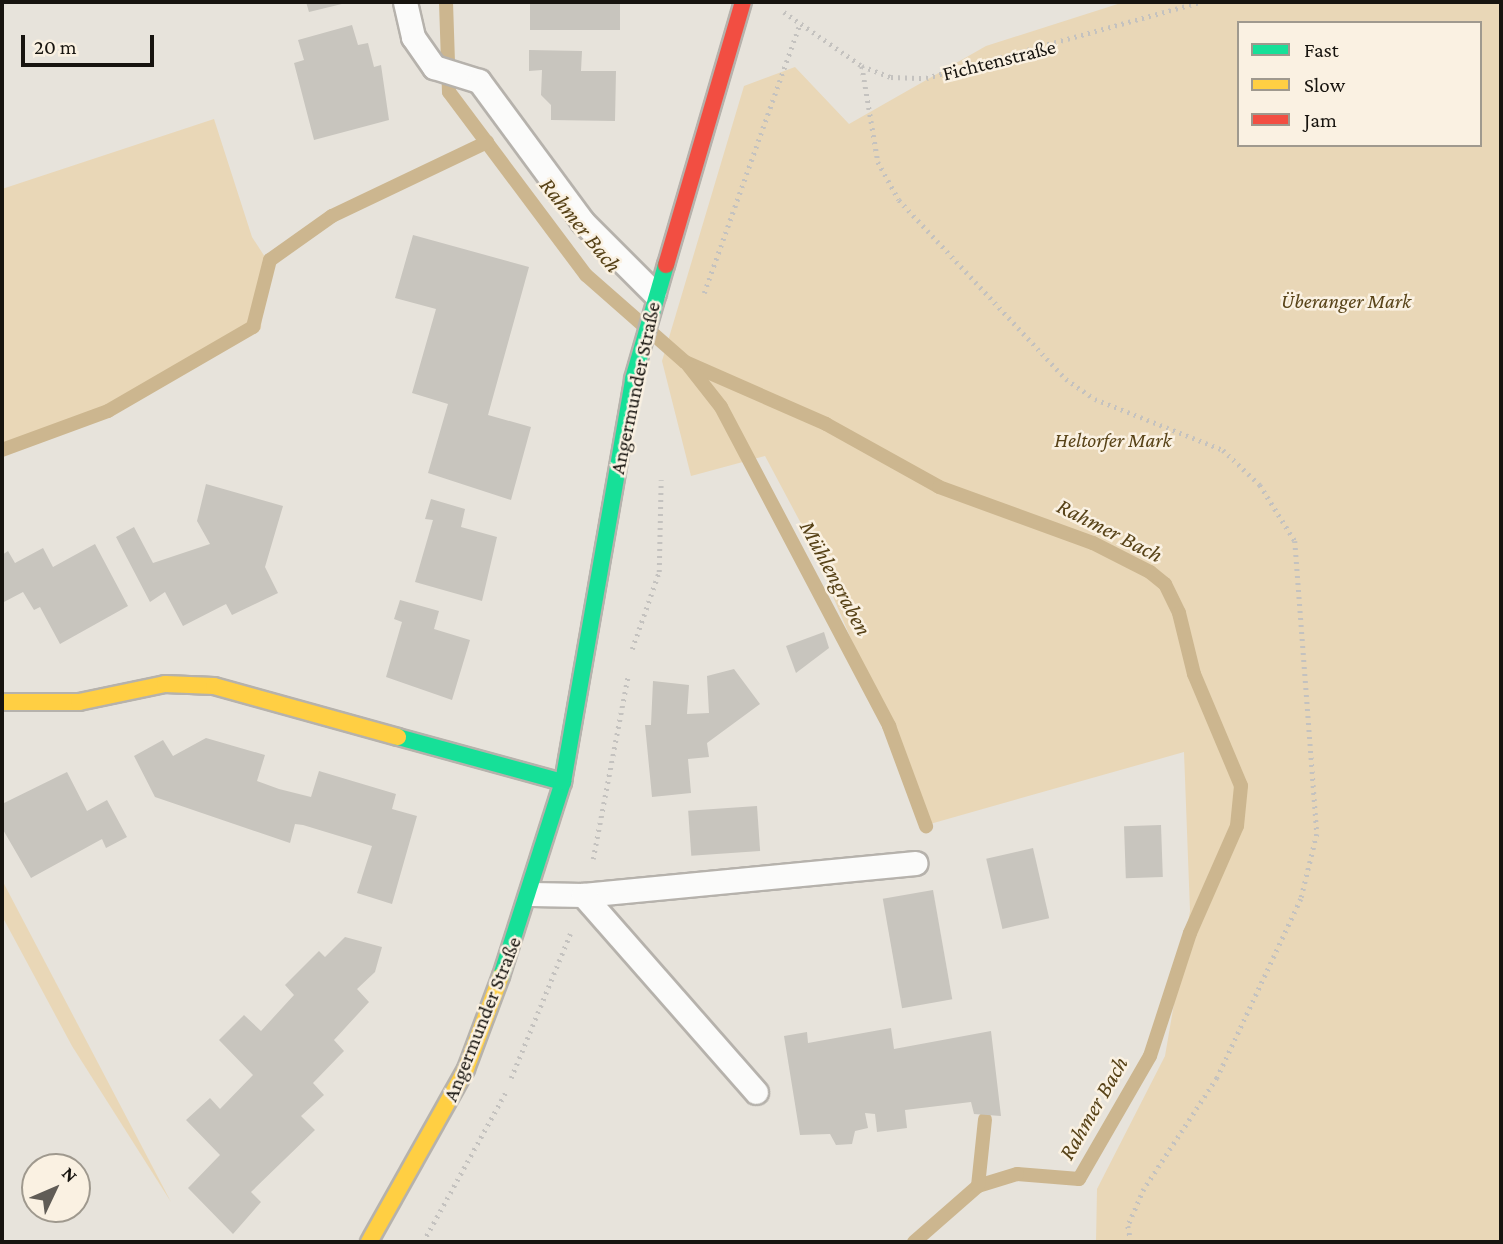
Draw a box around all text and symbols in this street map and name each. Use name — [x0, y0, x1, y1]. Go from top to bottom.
scale bar — [24, 21, 158, 65]
legend — [1237, 21, 1482, 147]
street label: Fichtenstraße — [940, 34, 1058, 86]
text: 20 m — [34, 35, 77, 59]
text: Fast — [1304, 38, 1339, 62]
text: Slow — [1304, 73, 1345, 97]
text: Jam — [1304, 108, 1337, 132]
water label: Rahmer Bach — [534, 172, 628, 278]
park label: Überanger Mark — [1281, 288, 1411, 314]
street label: Angermunder Straße — [604, 300, 666, 476]
park label: Heltorfer Mark — [1054, 427, 1172, 453]
water label: Rahmer Bach — [1053, 492, 1167, 568]
water label: Mühlengraben — [794, 516, 878, 640]
street label: Angermunder Straße — [437, 933, 527, 1105]
water label: Rahmer Bach — [1052, 1051, 1134, 1165]
north arrow — [21, 1153, 91, 1223]
text: N — [58, 1162, 82, 1186]

